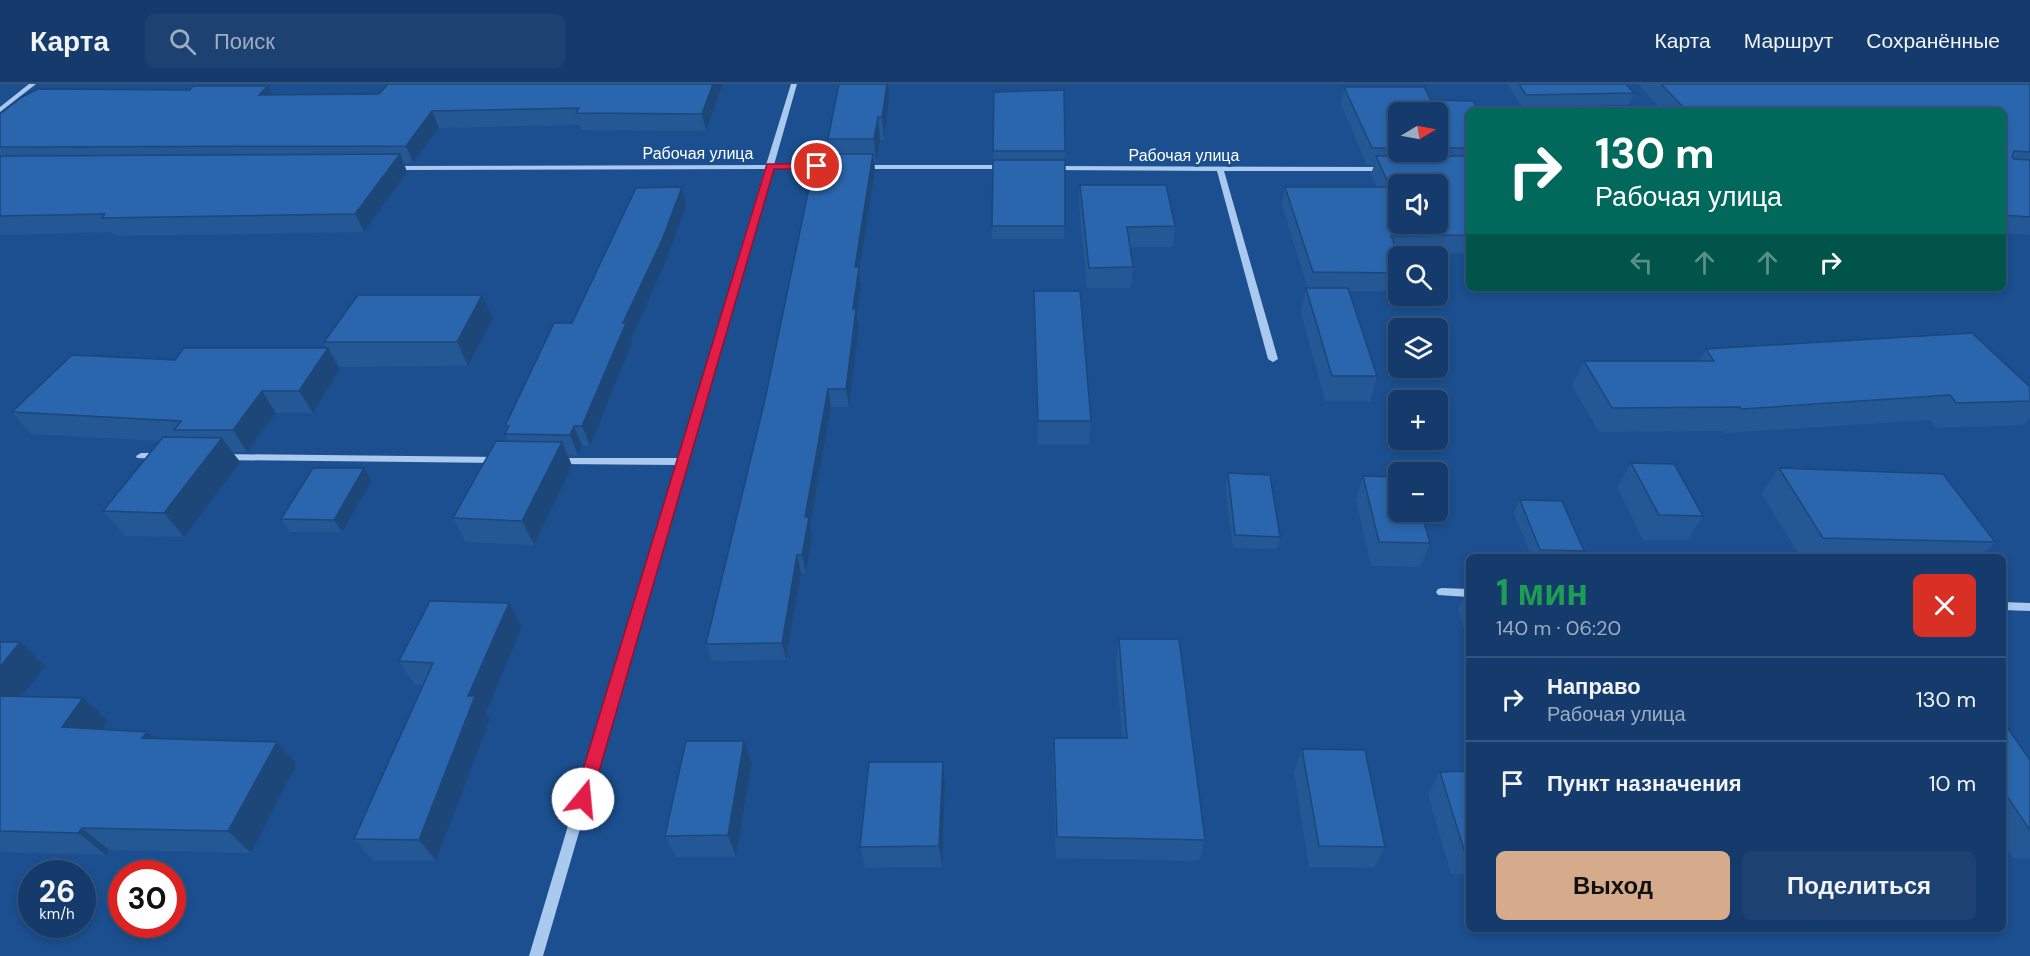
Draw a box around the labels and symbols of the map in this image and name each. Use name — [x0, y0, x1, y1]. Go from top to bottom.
north arrow — [1388, 102, 1448, 162]
pin — [791, 140, 842, 191]
street label: Рабочая улица — [643, 143, 754, 164]
street label: Рабочая улица — [1129, 145, 1240, 166]
position arrow — [551, 767, 615, 831]
speed limit sign: 30 — [108, 860, 186, 938]

